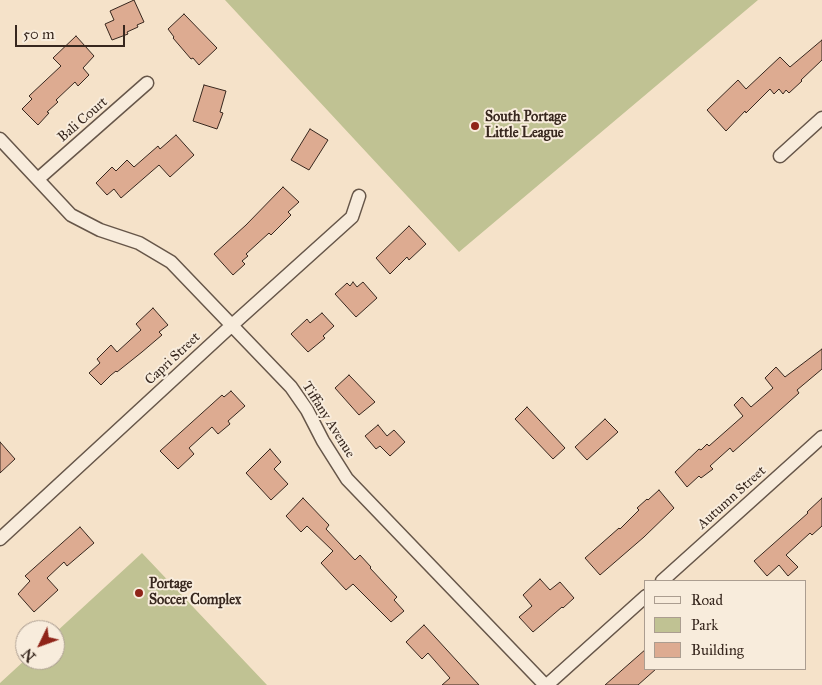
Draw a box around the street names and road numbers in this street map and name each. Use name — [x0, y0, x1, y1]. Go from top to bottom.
street label: Bali Court — [55, 94, 111, 146]
street label: Capri Street — [142, 329, 204, 389]
street label: Tiffany Avenue — [298, 379, 358, 461]
street label: Autumn Street — [694, 463, 770, 533]

